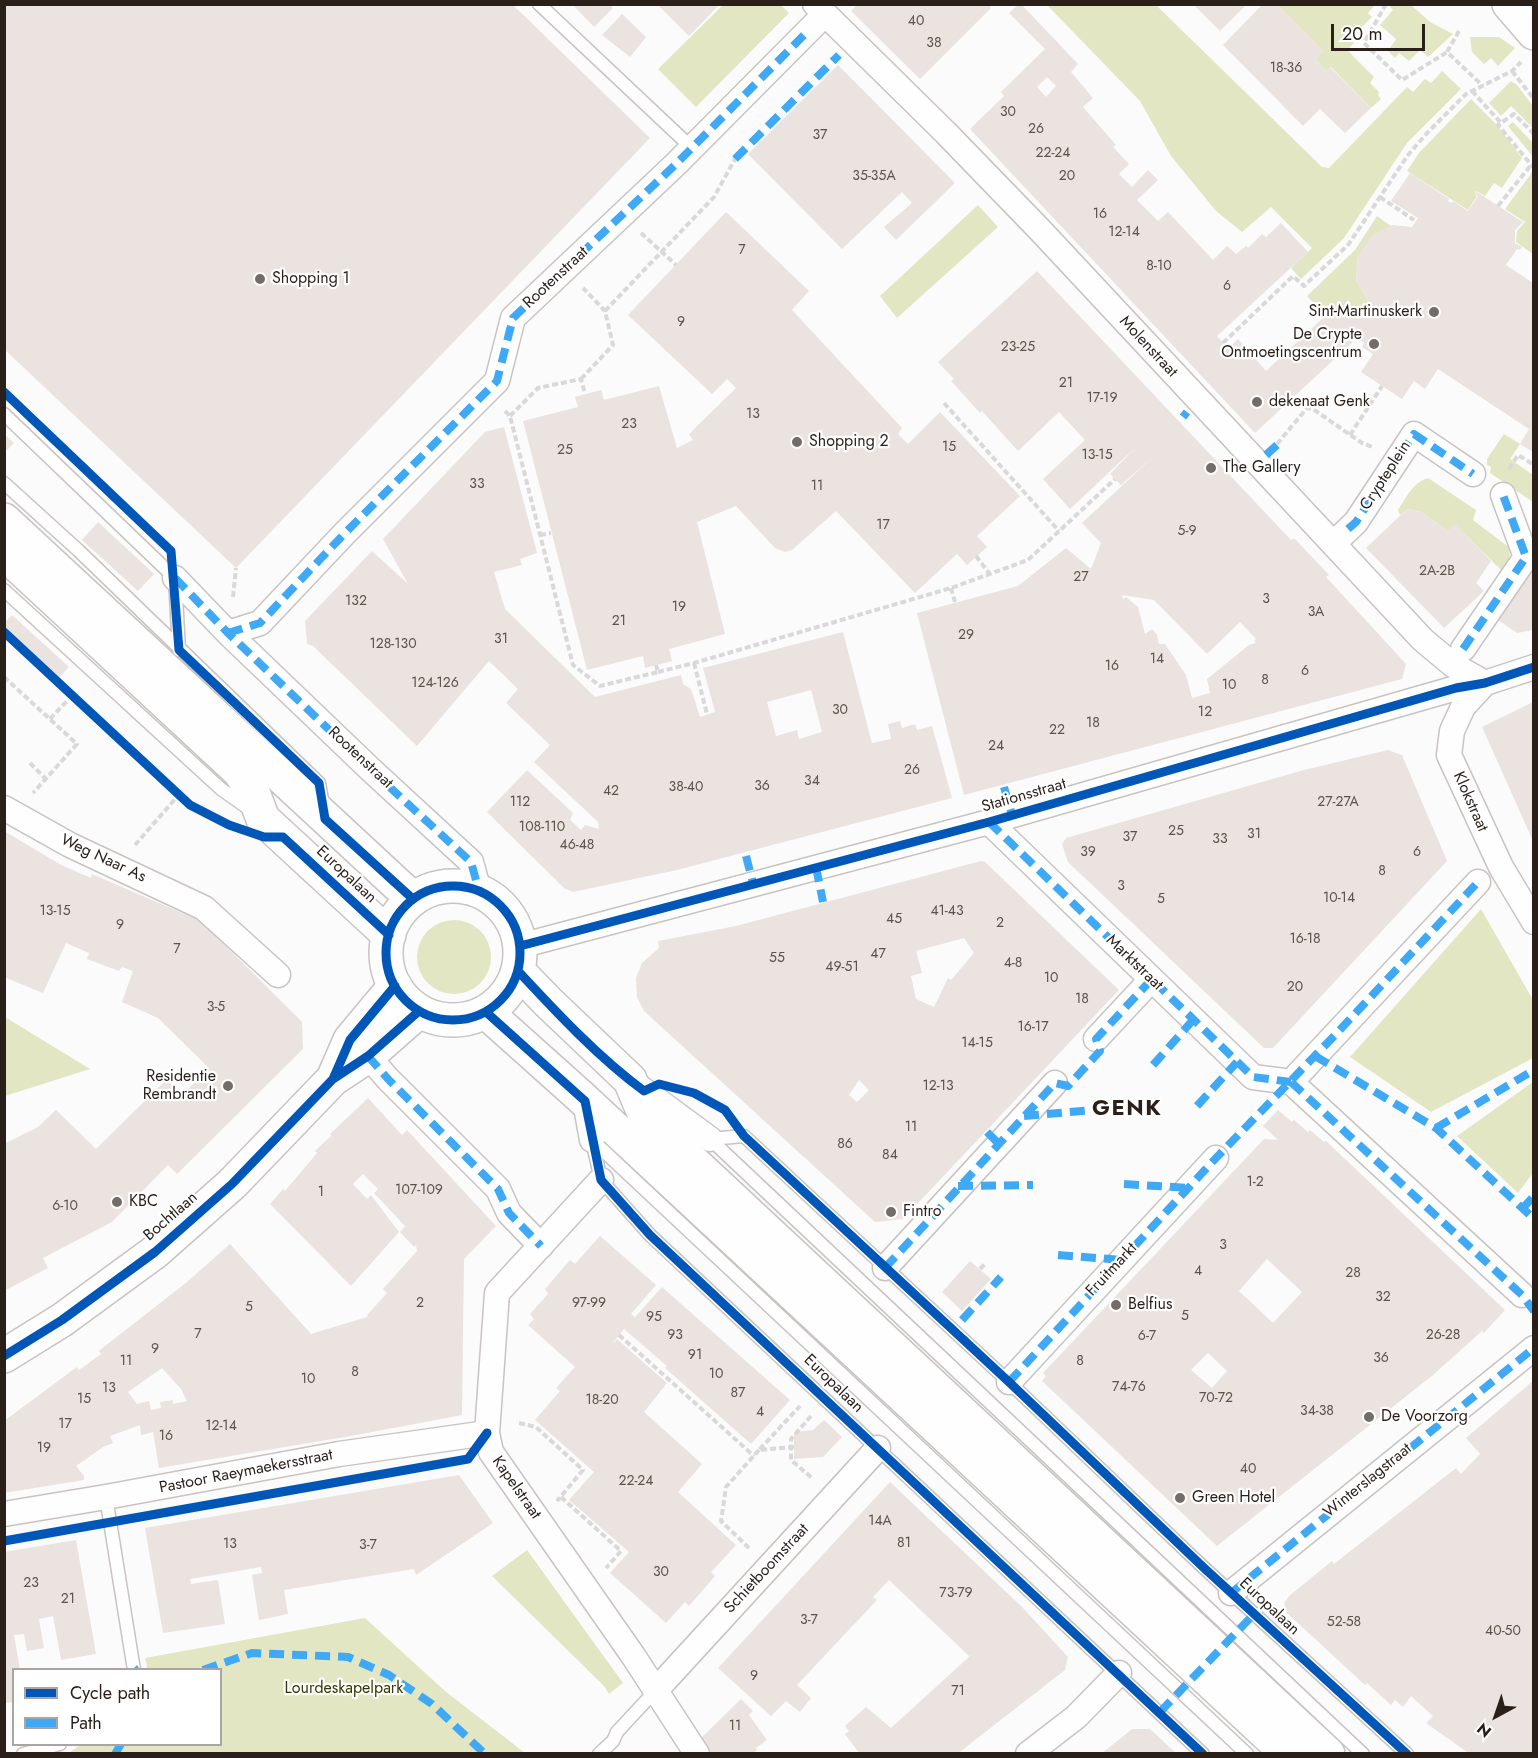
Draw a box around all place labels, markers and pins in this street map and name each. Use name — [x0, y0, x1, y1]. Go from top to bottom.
place label: Shopping 1 — [272, 269, 350, 289]
marker: Shopping 1 — [253, 272, 267, 286]
place label: Sint-Martinuskerk — [1309, 302, 1422, 322]
marker: Sint-Martinuskerk — [1427, 305, 1441, 319]
place label: De Crypte Ontmoetingscentrum — [1221, 325, 1362, 363]
marker: De Crypte Ontmoetingscentrum — [1367, 337, 1381, 351]
place label: dekenaat Genk — [1269, 392, 1370, 412]
marker: dekenaat Genk — [1250, 395, 1264, 409]
place label: Shopping 2 — [809, 432, 889, 452]
marker: Shopping 2 — [790, 435, 804, 449]
place label: The Gallery — [1223, 458, 1301, 478]
marker: The Gallery — [1204, 461, 1218, 475]
place label: Residentie Rembrandt — [143, 1067, 216, 1105]
marker: Residentie Rembrandt — [221, 1079, 235, 1093]
place label: KBC — [129, 1192, 158, 1212]
marker: KBC — [110, 1195, 124, 1209]
place label: Fintro — [903, 1202, 941, 1222]
marker: Fintro — [884, 1205, 898, 1219]
place label: Belfius — [1128, 1295, 1172, 1315]
marker: Belfius — [1109, 1298, 1123, 1312]
place label: De Voorzorg — [1381, 1407, 1468, 1427]
marker: De Voorzorg — [1362, 1410, 1376, 1424]
place label: Green Hotel — [1192, 1488, 1275, 1508]
marker: Green Hotel — [1173, 1491, 1187, 1505]

